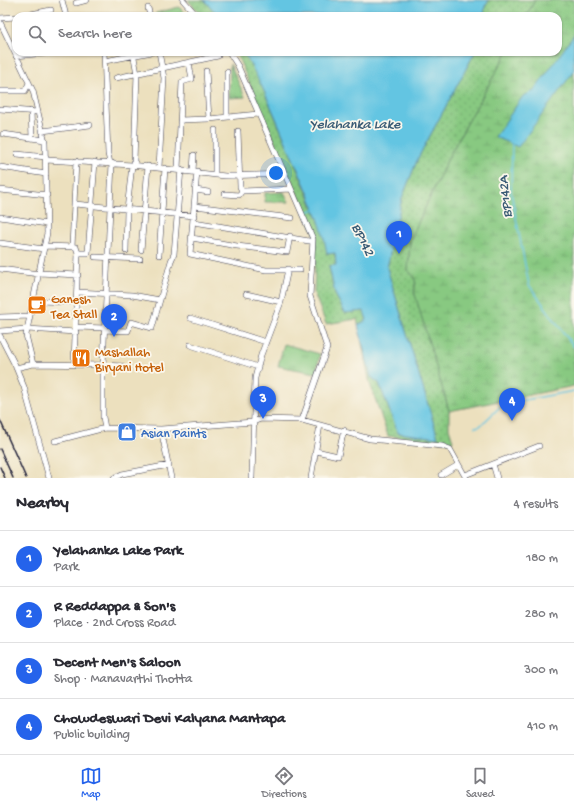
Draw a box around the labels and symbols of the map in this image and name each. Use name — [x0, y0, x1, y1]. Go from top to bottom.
water label: Yelahanka Lake — [310, 117, 401, 134]
your location — [266, 163, 286, 183]
water label: BP142A — [496, 174, 517, 219]
water label: BP142 — [347, 221, 377, 260]
pin: 1 — [386, 221, 412, 254]
place label: Ganesh Tea Stall — [50, 293, 97, 323]
cafe icon: Ganesh Tea Stall — [26, 294, 48, 316]
pin: 2 — [101, 304, 127, 337]
place label: Mashallah Biryani Hotel — [94, 346, 164, 376]
restaurant icon: Mashallah Biryani Hotel — [70, 347, 92, 369]
pin: 3 — [250, 386, 276, 419]
pin: 4 — [499, 388, 525, 421]
shop icon: Asian Paints — [116, 421, 138, 443]
place label: Asian Paints — [141, 427, 207, 442]

